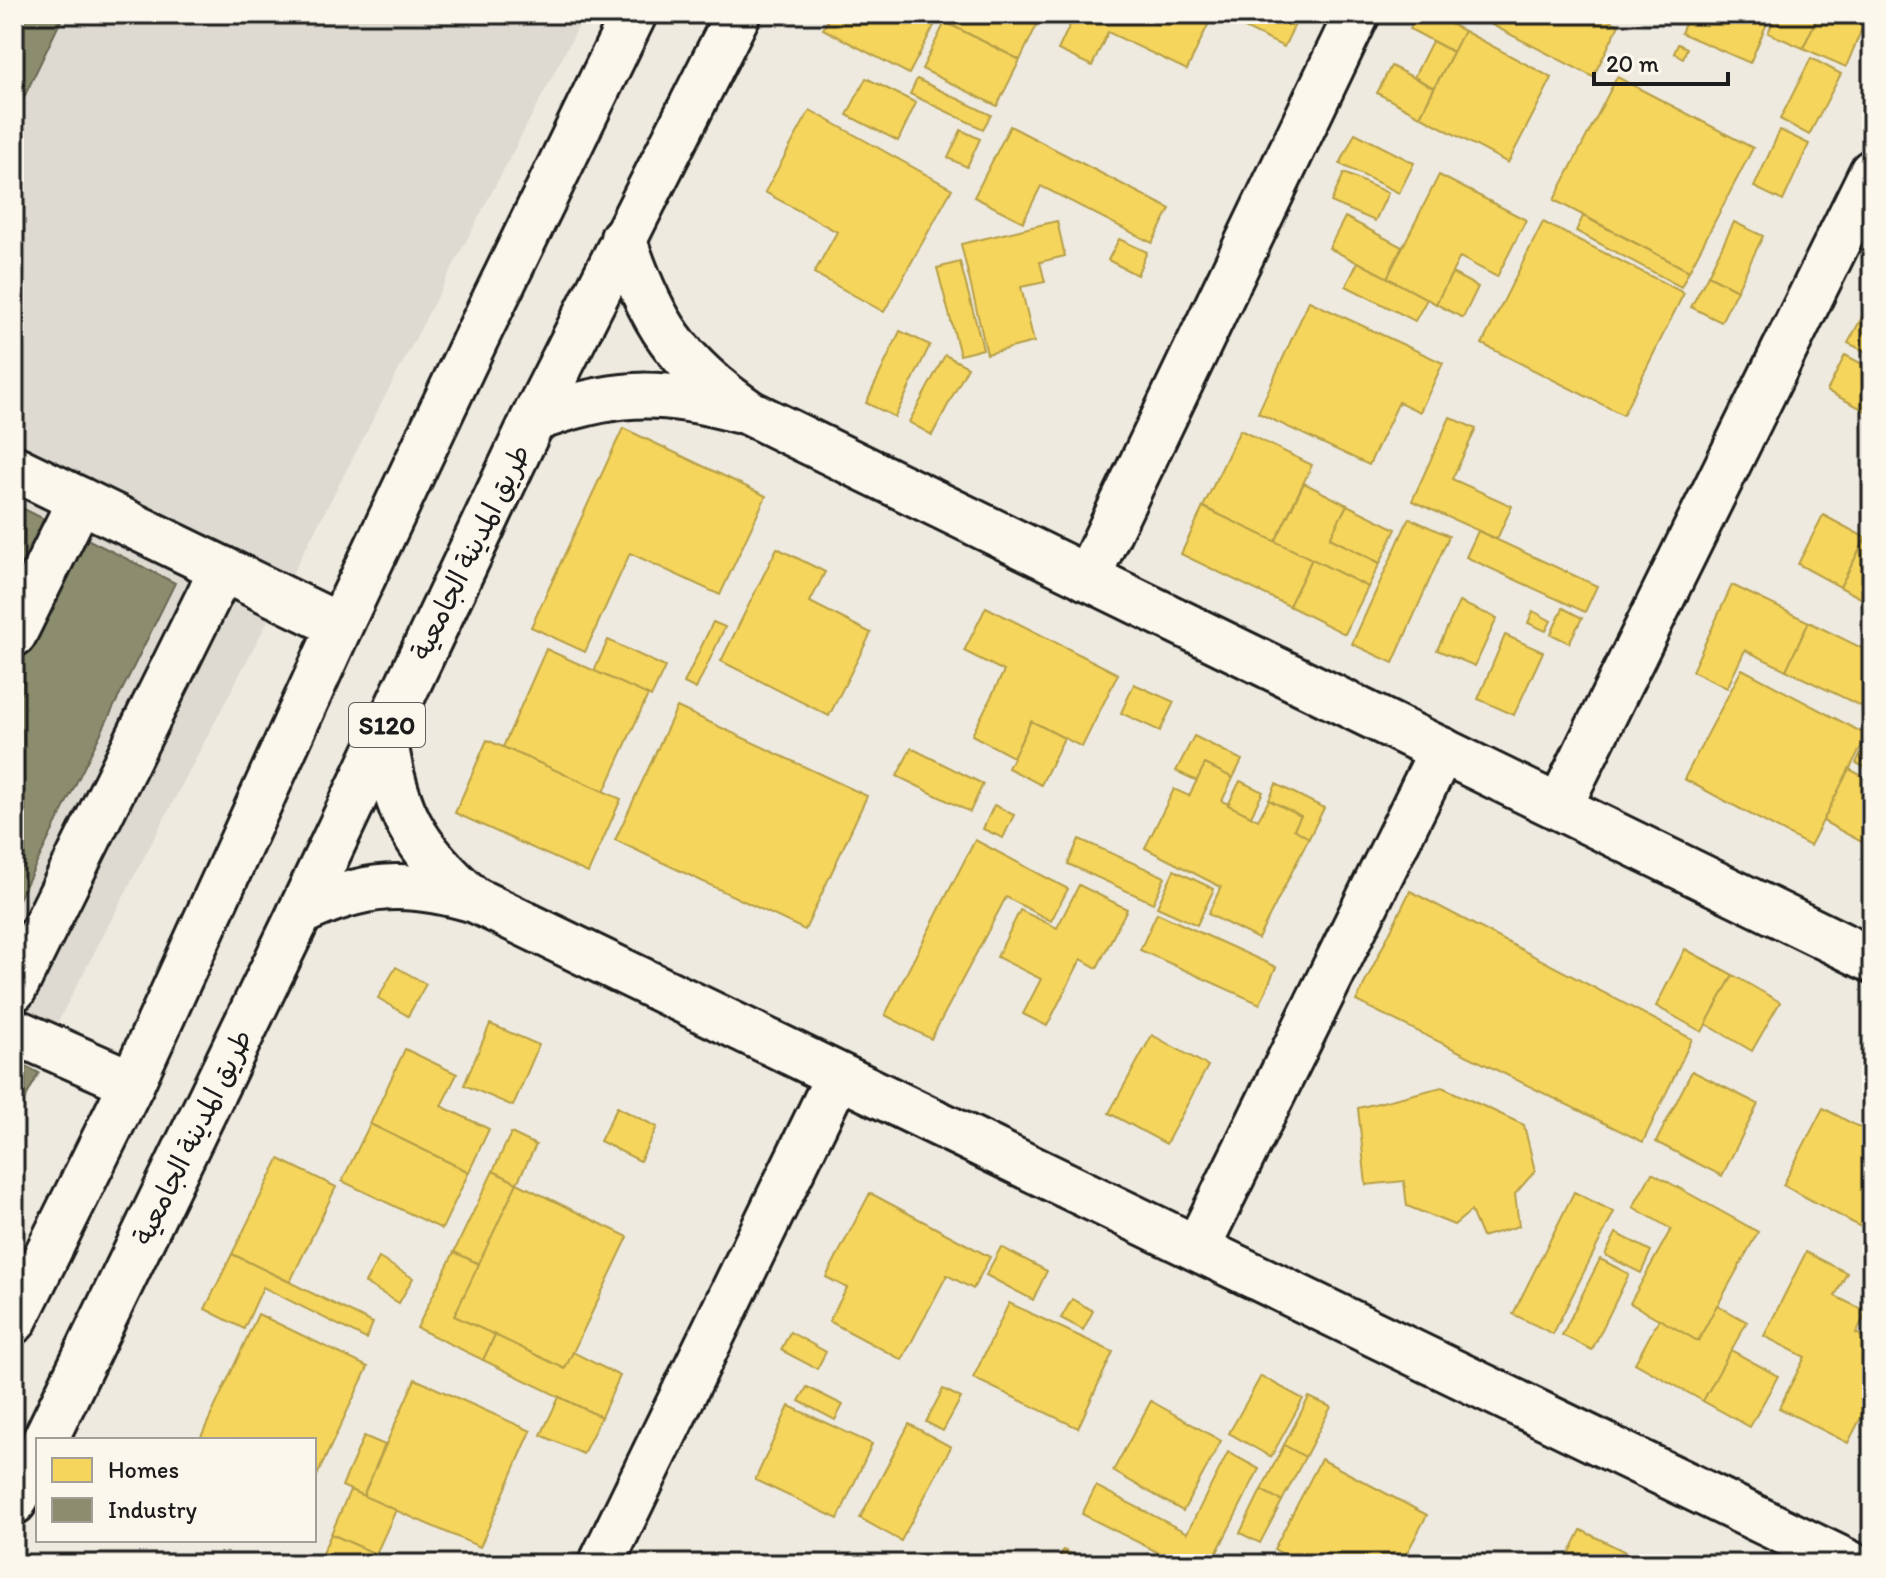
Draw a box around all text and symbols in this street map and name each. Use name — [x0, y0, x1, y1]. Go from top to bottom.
scale bar — [1594, 36, 1728, 86]
text: 20 m — [1606, 49, 1659, 78]
street label: طريق المدينة الجامعية — [403, 439, 537, 665]
road number: S120 — [349, 703, 425, 747]
street label: طريق المدينة الجامعية — [125, 1024, 259, 1250]
legend — [36, 1438, 316, 1542]
text: Homes — [108, 1455, 179, 1484]
text: Industry — [108, 1495, 197, 1524]

